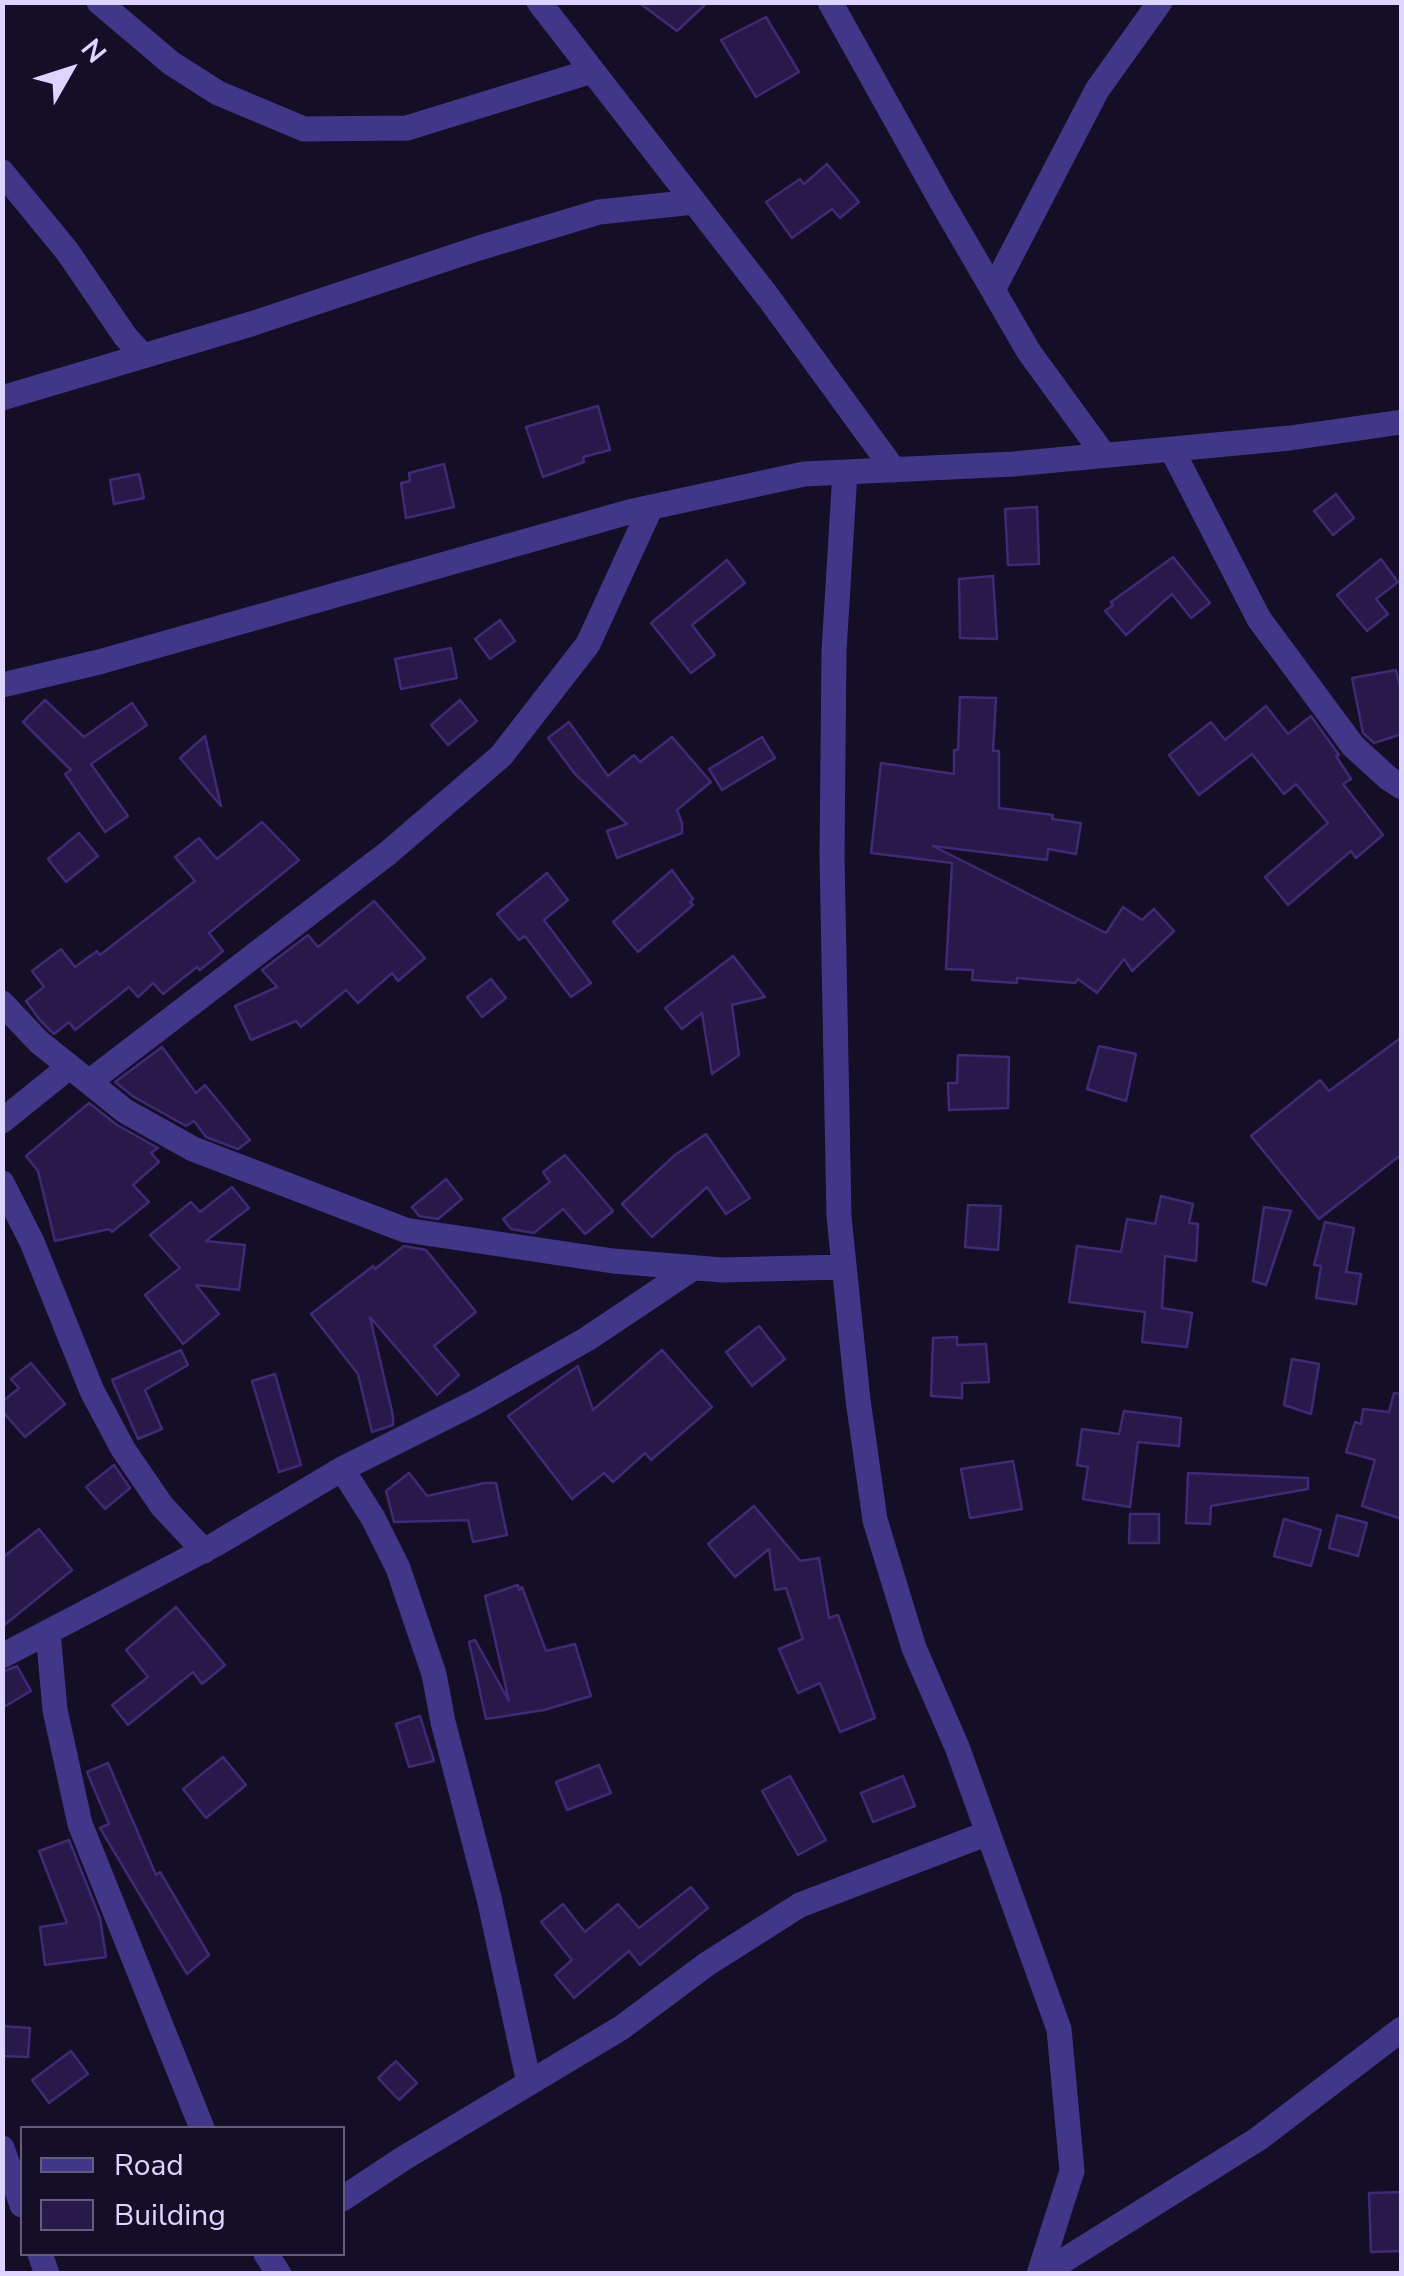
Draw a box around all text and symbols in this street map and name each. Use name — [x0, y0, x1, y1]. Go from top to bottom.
north arrow — [20, 20, 120, 120]
text: N — [72, 31, 115, 71]
legend — [20, 2126, 345, 2256]
text: Road — [114, 2145, 184, 2186]
text: Building — [114, 2195, 226, 2236]

